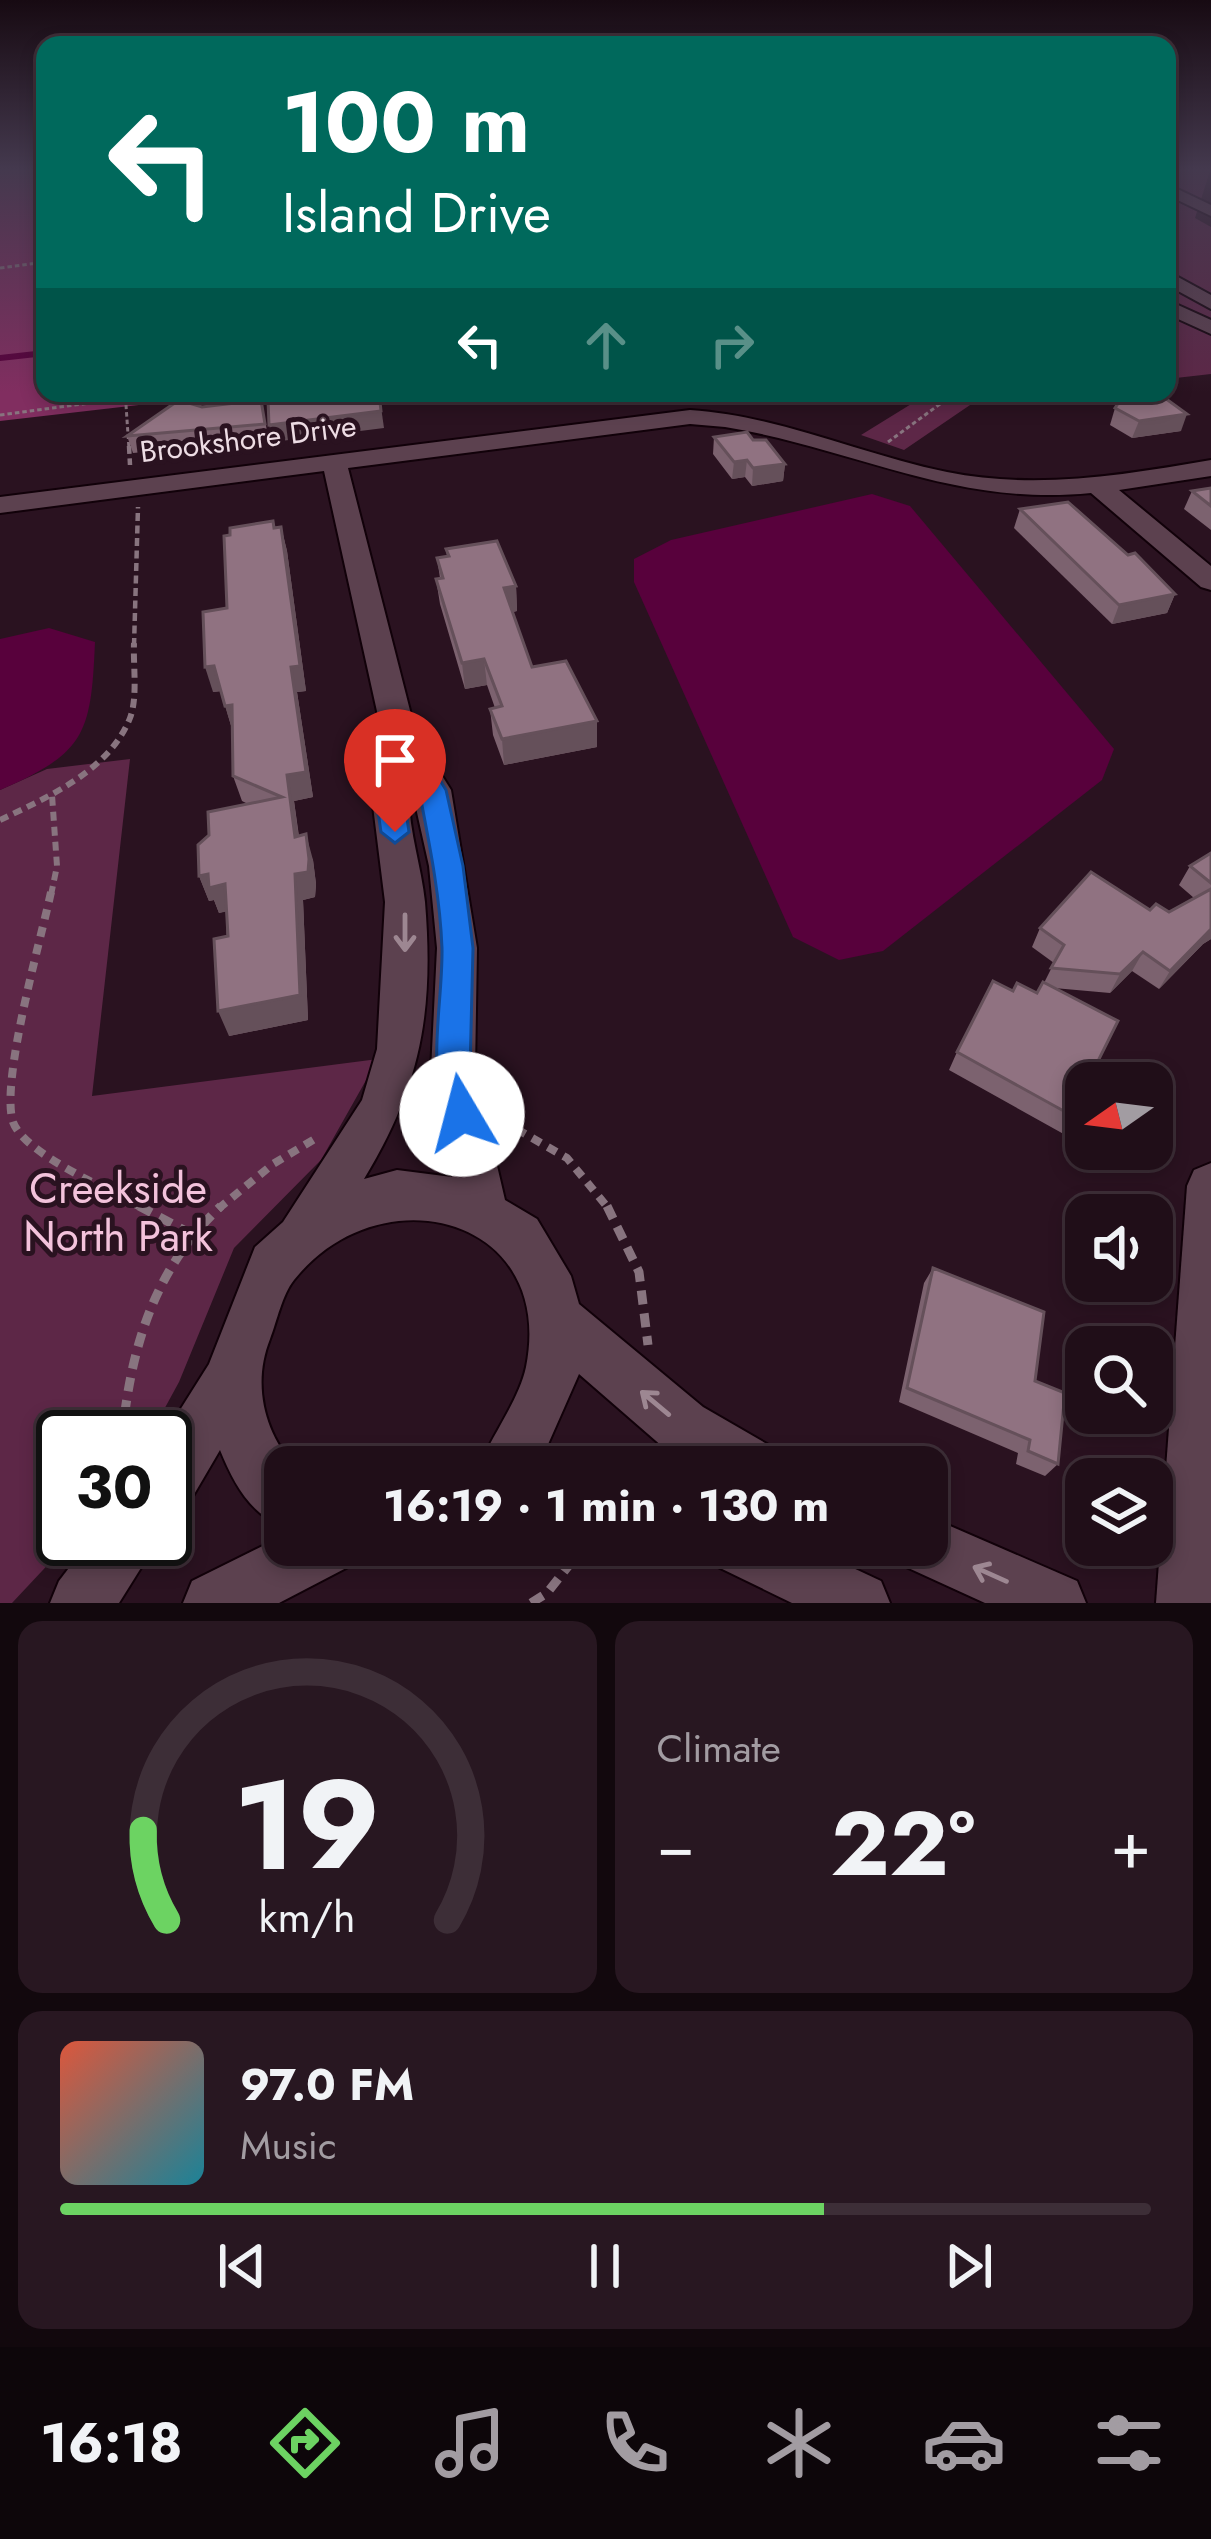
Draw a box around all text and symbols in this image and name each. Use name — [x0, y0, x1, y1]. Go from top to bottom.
text: 100 m — [282, 62, 530, 184]
icon: left — [84, 84, 240, 240]
text: Island Drive — [282, 174, 551, 252]
icon: left — [447, 312, 513, 378]
icon: ahead — [573, 312, 639, 378]
icon: right — [699, 312, 765, 378]
street label: Brookshore Drive — [137, 404, 359, 473]
pin — [344, 709, 446, 832]
icon: arrive — [362, 727, 428, 793]
one-way arrow — [393, 913, 416, 952]
position arrow — [399, 1051, 525, 1177]
north arrow — [1065, 1062, 1173, 1170]
map controls — [1065, 1062, 1173, 1566]
park label: Creekside North Park — [23, 1158, 213, 1267]
button: sound — [1065, 1194, 1173, 1302]
button: search — [1065, 1326, 1173, 1434]
one-way arrow — [639, 1391, 671, 1417]
speed limit sign: 30 — [36, 1410, 192, 1566]
button: layers — [1065, 1458, 1173, 1566]
text: 16:19 · 1 min · 130 m — [383, 1473, 829, 1538]
one-way arrow — [973, 1561, 1009, 1583]
text: Climate — [657, 1720, 781, 1777]
text: 19 — [234, 1735, 381, 1916]
text: 22° — [831, 1779, 975, 1909]
text: − — [657, 1797, 695, 1893]
text: + — [1110, 1797, 1151, 1893]
text: km/h — [259, 1886, 356, 1948]
text: 97.0 FM — [240, 2052, 414, 2117]
text: Music — [240, 2117, 337, 2174]
icon: previous — [209, 2233, 275, 2299]
icon: pause — [572, 2233, 638, 2299]
icon: next — [936, 2233, 1002, 2299]
icon: directions — [263, 2401, 347, 2485]
icon: music — [428, 2401, 512, 2485]
icon: phone — [593, 2401, 677, 2485]
icon: climate — [757, 2401, 841, 2485]
icon: car — [922, 2401, 1006, 2485]
icon: filters — [1087, 2401, 1171, 2485]
text: 16:18 — [40, 2404, 183, 2482]

